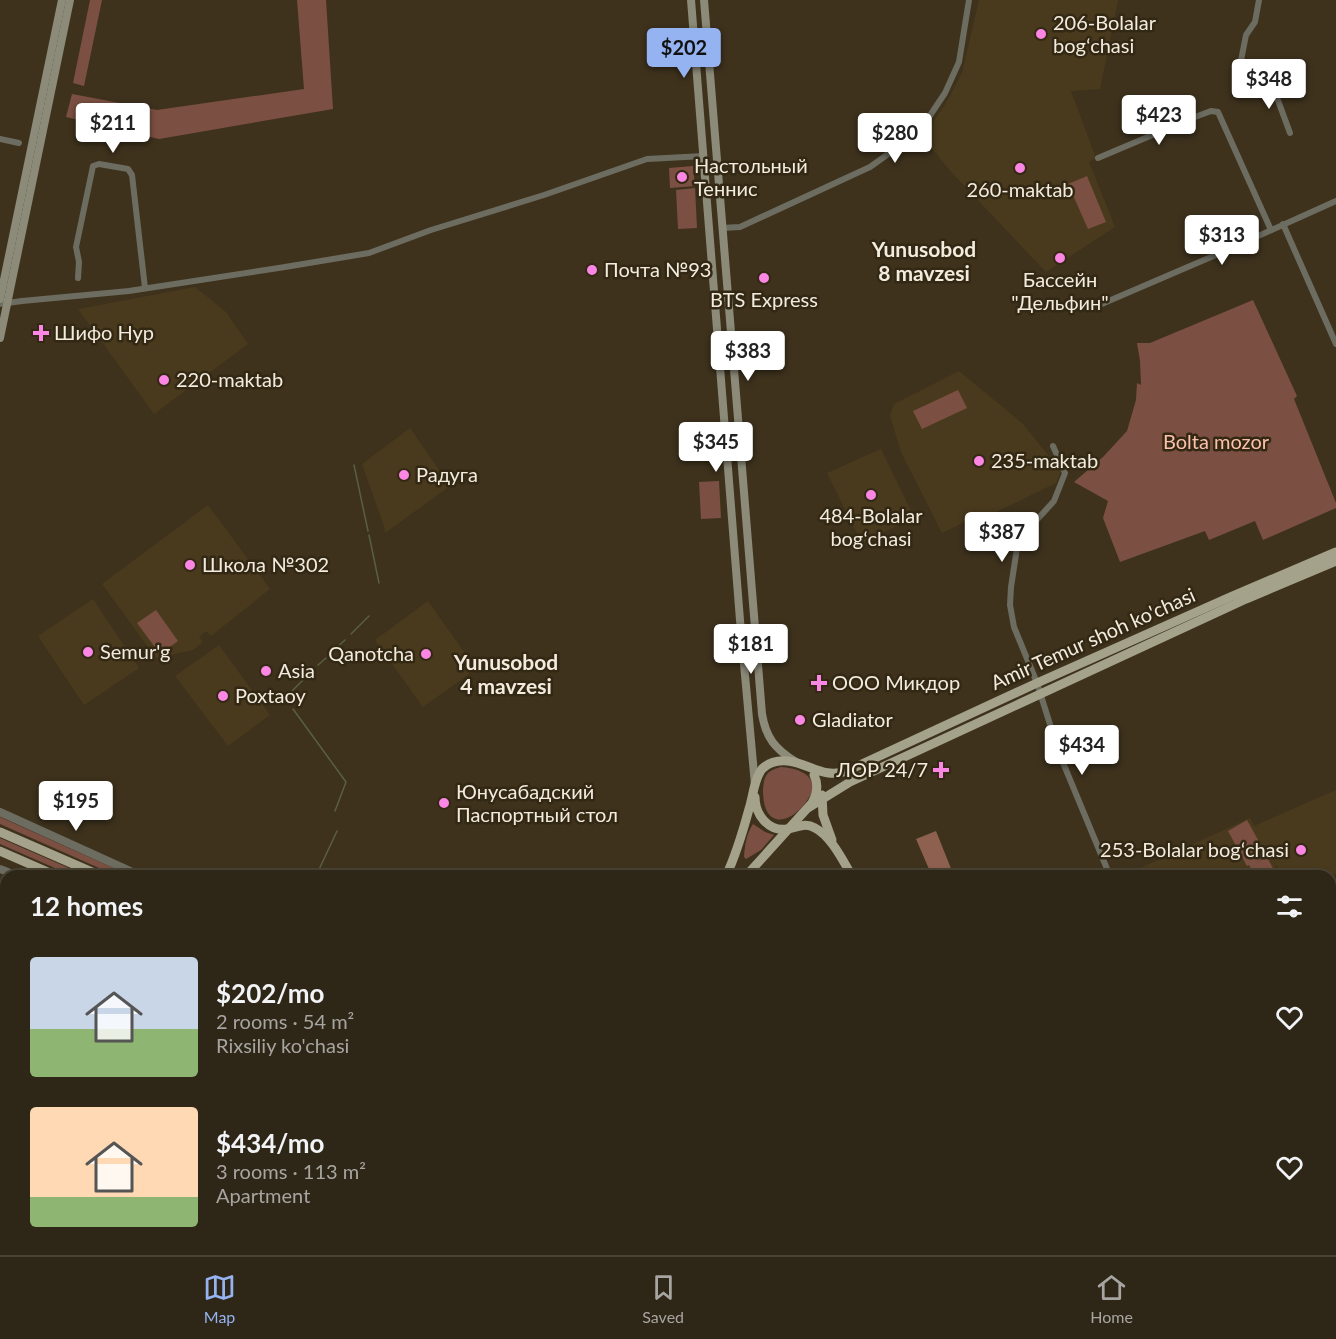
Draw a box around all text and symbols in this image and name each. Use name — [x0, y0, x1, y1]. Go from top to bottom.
place label: 206-Bolalar bogʻchasi — [1053, 10, 1157, 57]
marker: 206-Bolalar bogʻchasi — [1034, 27, 1048, 41]
pin: $202 — [648, 28, 720, 79]
text: $202 — [661, 35, 707, 59]
pin: $348 — [1233, 59, 1305, 110]
text: $348 — [1246, 66, 1292, 90]
pin: $423 — [1123, 95, 1195, 146]
text: $423 — [1136, 102, 1182, 126]
pin: $211 — [77, 103, 149, 154]
text: $211 — [90, 110, 136, 134]
pin: $280 — [859, 113, 931, 164]
text: $280 — [872, 120, 918, 144]
place label: Настольный Теннис — [694, 153, 808, 200]
marker: 260-maktab — [1013, 161, 1027, 175]
marker: Настольный Теннис — [675, 170, 689, 184]
place label: 260-maktab — [966, 177, 1074, 201]
pin: $313 — [1186, 215, 1258, 266]
text: $313 — [1199, 222, 1245, 246]
district label: Yunusobod 8 mavzesi — [871, 236, 976, 285]
marker: Бассейн "Дельфин" — [1053, 251, 1067, 265]
place label: Почта №93 — [604, 257, 711, 281]
marker: Почта №93 — [585, 263, 599, 277]
place label: Бассейн "Дельфин" — [1011, 267, 1109, 314]
marker: BTS Express — [757, 271, 771, 285]
place label: BTS Express — [710, 287, 818, 311]
place label: Шифо Нур — [54, 320, 154, 344]
marker: Шифо Нур — [32, 324, 50, 342]
pin: $383 — [712, 331, 784, 382]
text: $383 — [725, 338, 771, 362]
place label: 220-maktab — [176, 367, 283, 391]
marker: 220-maktab — [157, 373, 171, 387]
pin: $345 — [680, 422, 752, 473]
text: $345 — [693, 429, 739, 453]
park label: Bolta mozor — [1163, 429, 1270, 453]
place label: 235-maktab — [991, 448, 1098, 472]
marker: 235-maktab — [972, 454, 986, 468]
place label: Радуга — [416, 462, 478, 486]
marker: Радуга — [397, 468, 411, 482]
marker: 484-Bolalar bogʻchasi — [864, 488, 878, 502]
place label: 484-Bolalar bogʻchasi — [820, 503, 923, 550]
pin: $387 — [966, 512, 1038, 563]
text: $387 — [979, 519, 1025, 543]
place label: Школа №302 — [202, 552, 329, 576]
marker: Школа №302 — [183, 558, 197, 572]
street label: Amir Temur shoh ko'chasi — [987, 582, 1199, 694]
pin: $181 — [715, 624, 787, 675]
text: $181 — [728, 631, 774, 655]
place label: Semur'g — [100, 639, 170, 663]
place label: Qanotcha — [328, 641, 414, 665]
marker: Semur'g — [81, 645, 95, 659]
marker: Qanotcha — [419, 647, 433, 661]
district label: Yunusobod 4 mavzesi — [453, 649, 558, 698]
place label: Asia — [278, 658, 315, 682]
marker: Asia — [259, 664, 273, 678]
place label: ООО Микдор — [832, 670, 960, 694]
marker: ООО Микдор — [810, 674, 828, 692]
place label: Poxtaoy — [235, 683, 306, 707]
marker: Poxtaoy — [216, 689, 230, 703]
place label: Gladiator — [812, 707, 893, 731]
marker: Gladiator — [793, 713, 807, 727]
pin: $434 — [1046, 725, 1118, 776]
text: $434 — [1059, 732, 1105, 756]
place label: ЛОР 24/7 — [836, 757, 928, 781]
marker: ЛОР 24/7 — [932, 761, 950, 779]
place label: Юнусабадский Паспортный стол — [456, 779, 618, 826]
pin: $195 — [40, 781, 112, 832]
text: $195 — [53, 788, 99, 812]
marker: Юнусабадский Паспортный стол — [437, 796, 451, 810]
place label: 253-Bolalar bogʻchasi — [1100, 837, 1289, 861]
marker: 253-Bolalar bogʻchasi — [1294, 843, 1308, 857]
text: 12 homes — [30, 890, 143, 922]
icon: filters — [1273, 890, 1306, 923]
text: $202/mo — [216, 977, 324, 1009]
icon: home — [78, 981, 150, 1053]
icon: heart — [1273, 1001, 1306, 1034]
text: 2 rooms · 54 m² — [216, 1009, 354, 1033]
text: Rixsiliy ko'chasi — [216, 1033, 349, 1057]
text: $434/mo — [216, 1127, 324, 1159]
icon: home — [78, 1131, 150, 1203]
icon: heart — [1273, 1151, 1306, 1184]
text: 3 rooms · 113 m² — [216, 1159, 366, 1183]
text: Apartment — [216, 1183, 310, 1207]
tab: Map — [203, 1271, 236, 1326]
tab: Saved — [642, 1271, 684, 1326]
tab: Home — [1090, 1271, 1133, 1326]

